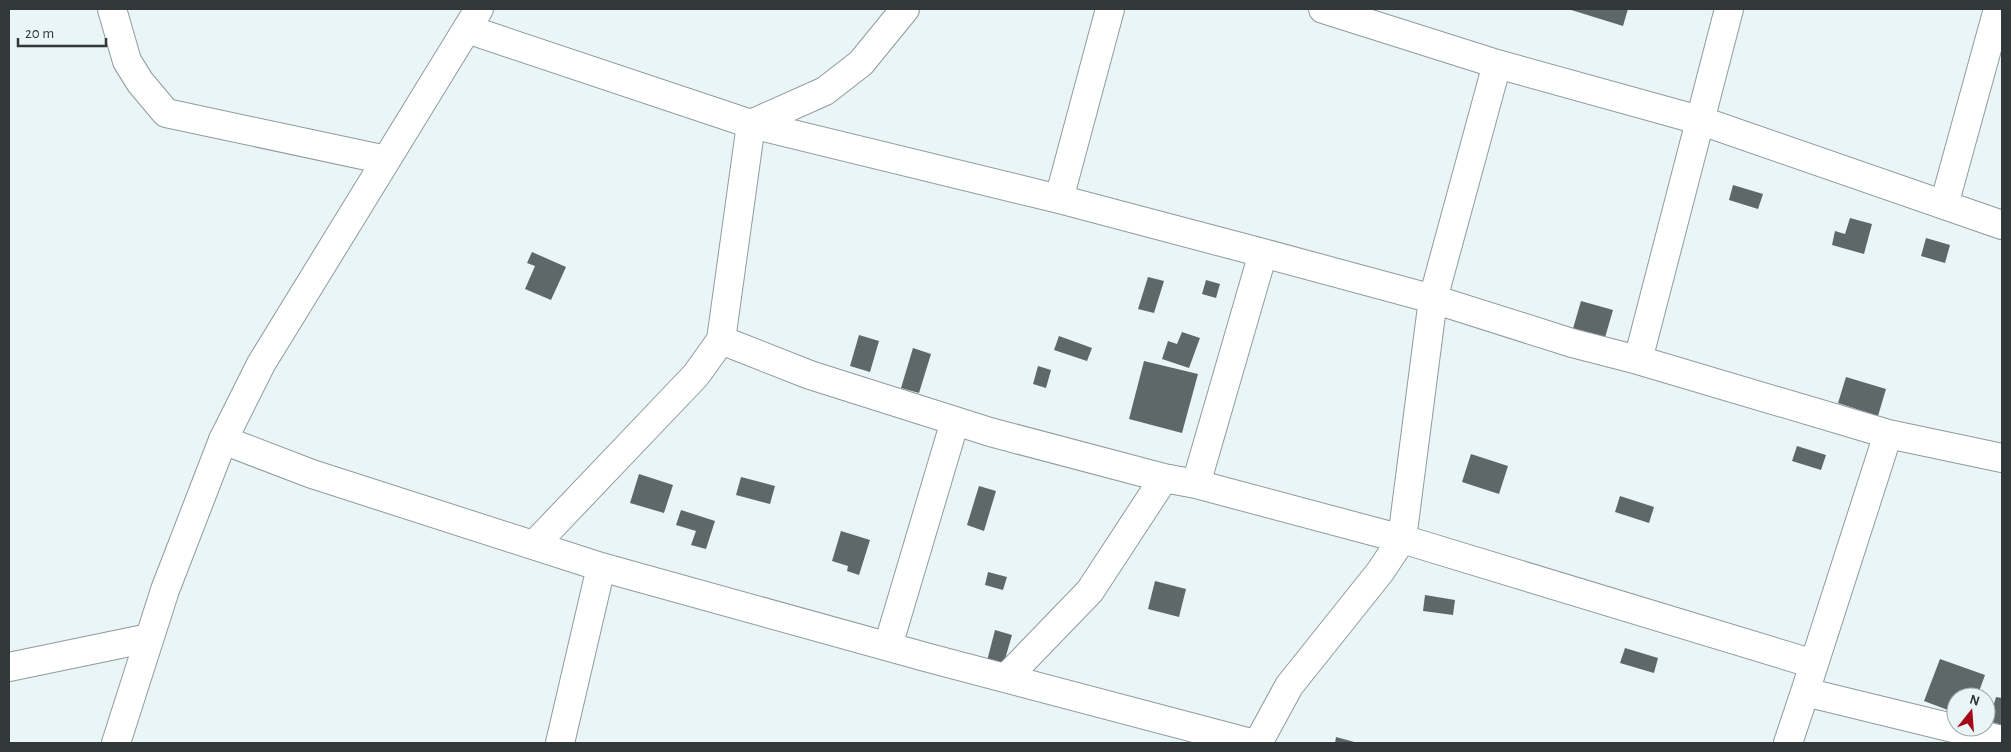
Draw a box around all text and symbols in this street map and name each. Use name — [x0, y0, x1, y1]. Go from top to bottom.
scale bar — [18, 15, 105, 47]
text: 20 m — [25, 26, 54, 41]
north arrow — [1946, 687, 1996, 737]
text: N — [1968, 692, 1981, 709]

